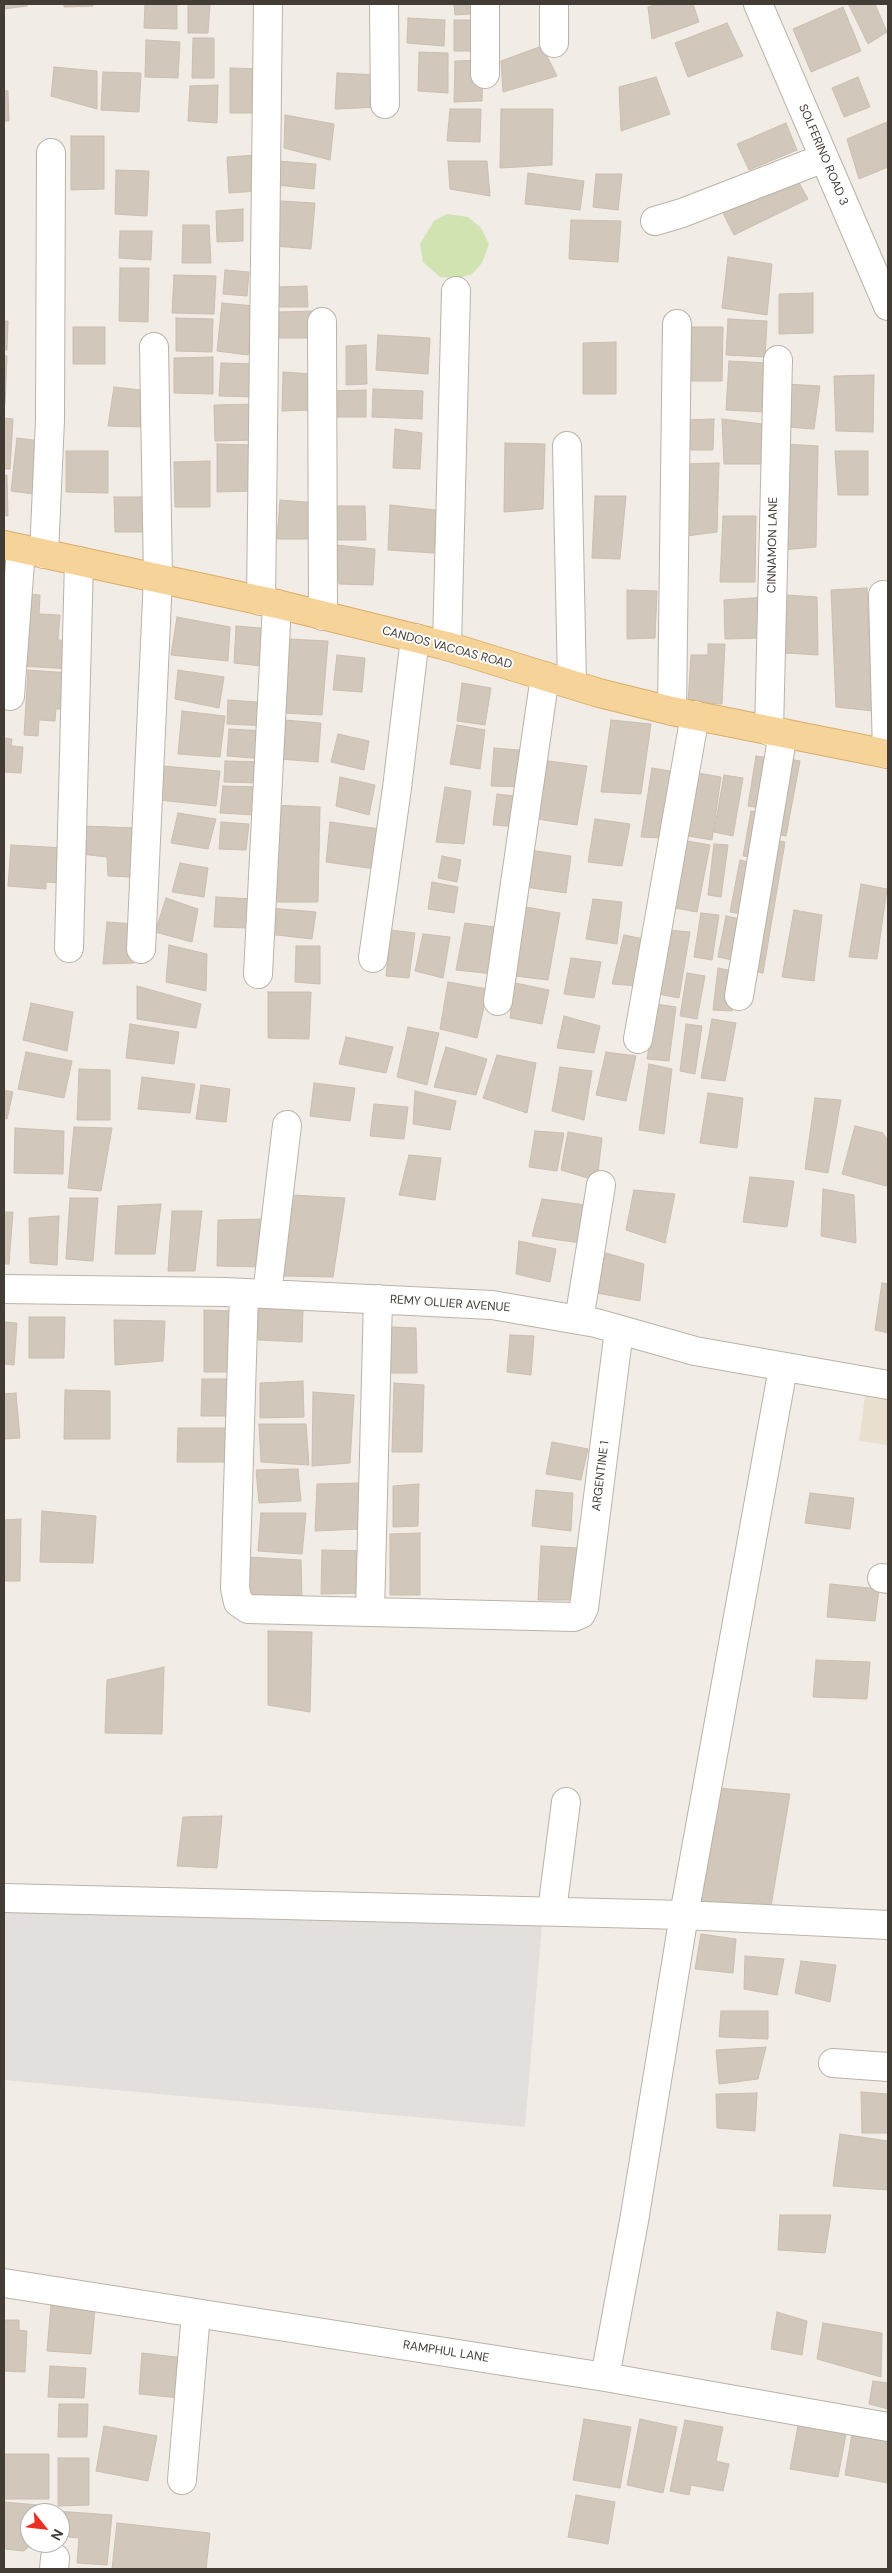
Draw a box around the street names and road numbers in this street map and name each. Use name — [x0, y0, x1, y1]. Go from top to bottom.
street label: SOLFERINO ROAD 3 — [795, 102, 851, 208]
street label: CINNAMON LANE — [765, 497, 781, 593]
street label: CANDOS VACOAS ROAD — [380, 624, 514, 672]
street label: REMY OLLIER AVENUE — [389, 1293, 511, 1315]
street label: ARGENTINE 1 — [590, 1440, 612, 1512]
street label: RAMPHUL LANE — [402, 2338, 490, 2366]

